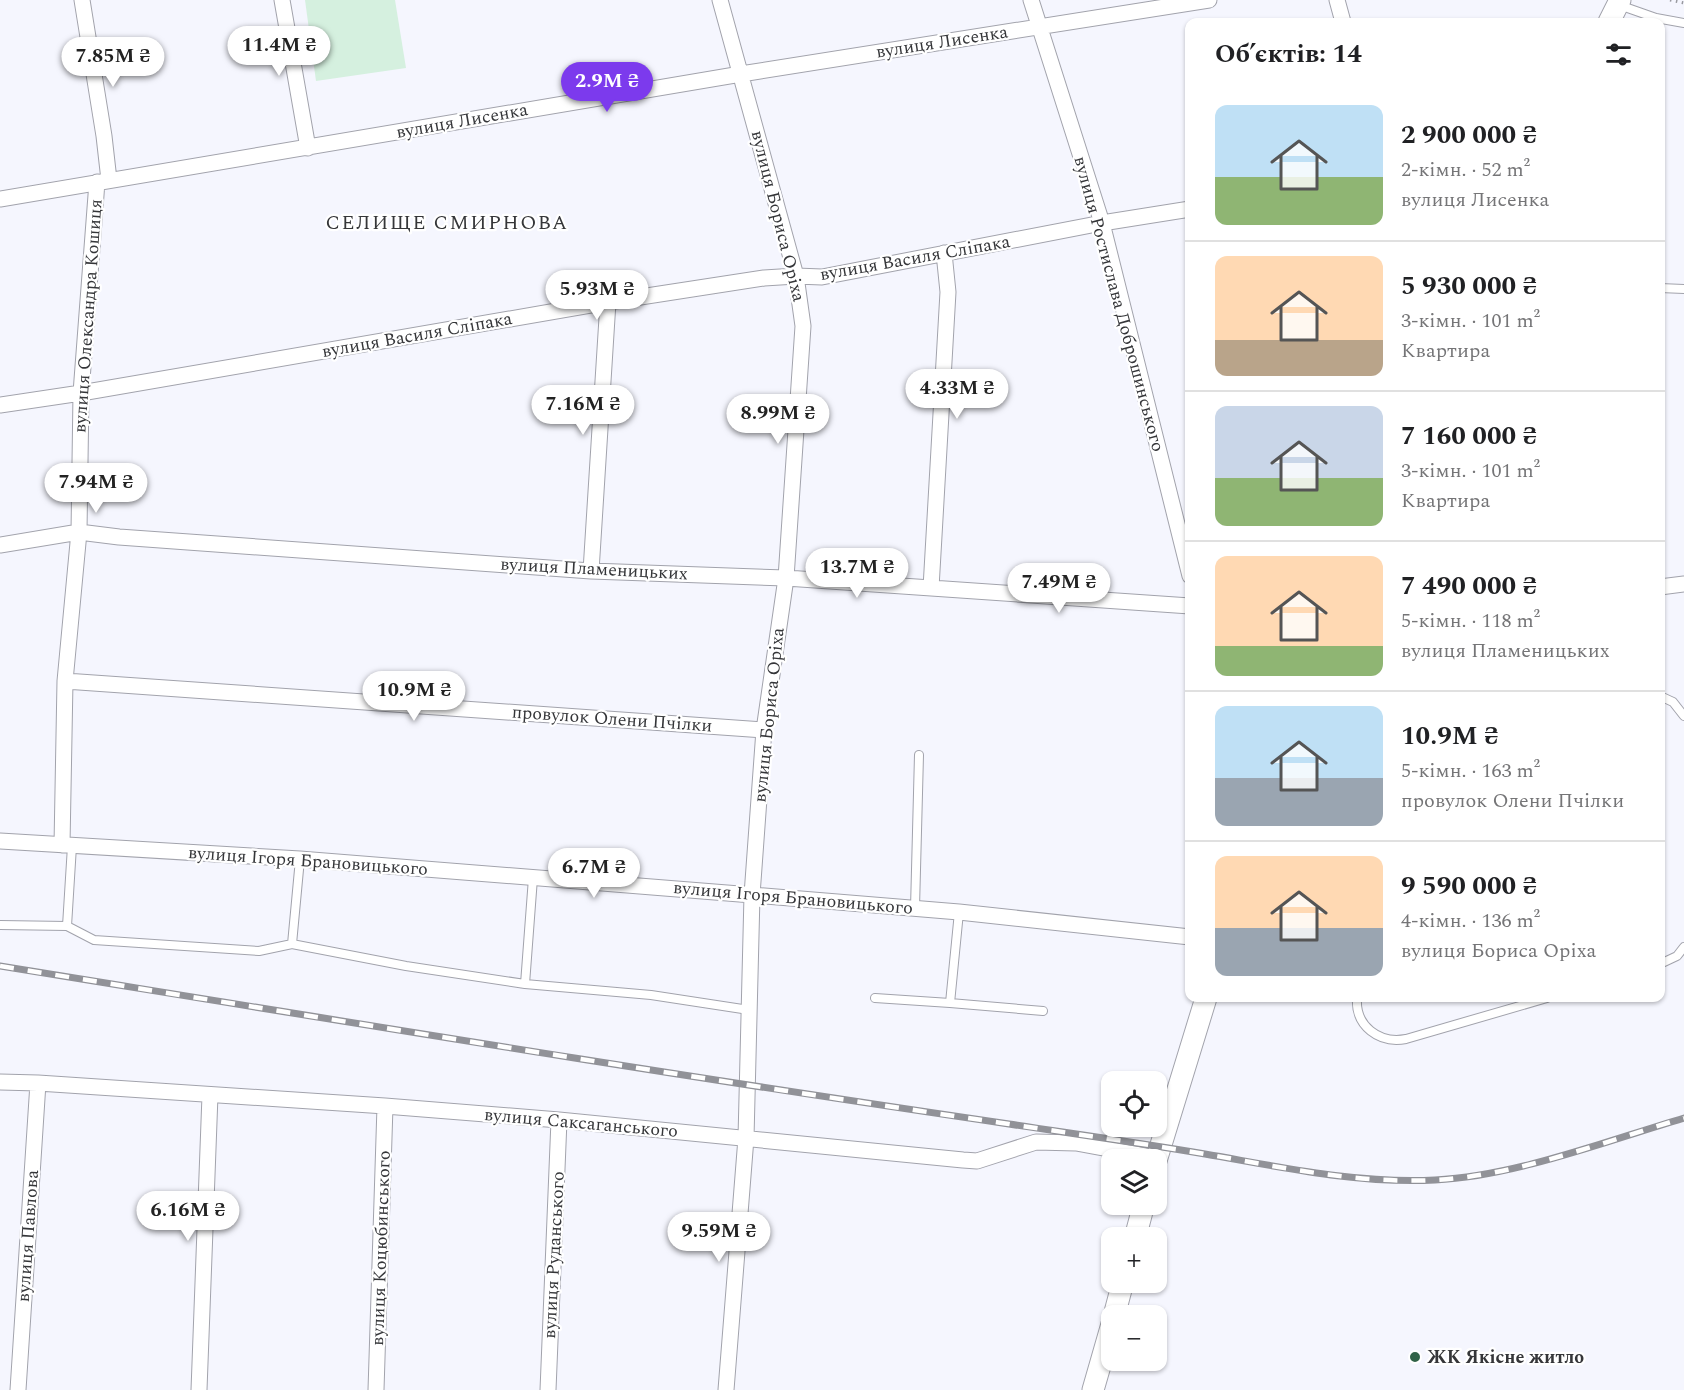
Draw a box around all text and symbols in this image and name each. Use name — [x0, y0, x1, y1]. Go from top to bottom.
street label: вулиця Лисенка — [874, 18, 1010, 66]
pin: 11.4M ₴ — [224, 26, 334, 77]
text: 11.4M ₴ — [241, 30, 317, 60]
text: Об’єктів: 14 — [1215, 34, 1362, 74]
pin: 7.85M ₴ — [58, 37, 168, 88]
icon: filters — [1602, 38, 1635, 71]
text: 7.85M ₴ — [75, 41, 151, 71]
pin: 2.9M ₴ — [558, 62, 656, 113]
text: 2.9M ₴ — [575, 66, 639, 96]
street label: вулиця Лисенка — [394, 96, 530, 146]
text: 2 900 000 ₴ — [1401, 115, 1537, 155]
street label: вулиця Бориса Оріха — [744, 127, 812, 305]
icon: home — [1263, 129, 1335, 201]
street label: вулиця Ростислава Доброшинського — [1066, 153, 1172, 455]
text: 2-кімн. · 52 m² — [1401, 155, 1530, 185]
text: вулиця Лисенка — [1401, 185, 1549, 215]
street label: вулиця Олександра Кошиця — [66, 198, 110, 434]
district label: СЕЛИЩЕ СМИРНОВА — [325, 208, 569, 238]
street label: вулиця Василя Сліпака — [818, 228, 1013, 288]
text: 5 930 000 ₴ — [1401, 266, 1537, 306]
pin: 5.93M ₴ — [542, 270, 652, 321]
text: 5.93M ₴ — [559, 274, 635, 304]
icon: home — [1263, 280, 1335, 352]
street label: вулиця Василя Сліпака — [320, 305, 515, 365]
text: 3-кімн. · 101 m² — [1401, 306, 1540, 336]
text: Квартира — [1401, 336, 1490, 366]
pin: 4.33M ₴ — [902, 369, 1012, 420]
text: 4.33M ₴ — [919, 373, 995, 403]
pin: 7.16M ₴ — [528, 385, 638, 436]
text: 7.16M ₴ — [545, 389, 621, 419]
pin: 8.99M ₴ — [723, 394, 833, 445]
text: 8.99M ₴ — [740, 398, 816, 428]
text: 7 160 000 ₴ — [1401, 416, 1537, 456]
icon: home — [1263, 430, 1335, 502]
text: 3-кімн. · 101 m² — [1401, 456, 1540, 486]
pin: 7.94M ₴ — [41, 463, 151, 514]
text: 7.94M ₴ — [58, 467, 134, 497]
text: Квартира — [1401, 486, 1490, 516]
pin: 13.7M ₴ — [802, 548, 912, 599]
street label: вулиця Пламеницьких — [500, 551, 689, 587]
text: 13.7M ₴ — [819, 552, 895, 582]
pin: 7.49M ₴ — [1004, 563, 1114, 614]
text: 7 490 000 ₴ — [1401, 566, 1537, 606]
text: 7.49M ₴ — [1021, 567, 1097, 597]
icon: home — [1263, 580, 1335, 652]
text: 5-кімн. · 118 m² — [1401, 606, 1540, 636]
street label: вулиця Бориса Оріха — [746, 626, 792, 804]
text: вулиця Пламеницьких — [1401, 636, 1610, 666]
pin: 10.9M ₴ — [359, 671, 469, 722]
text: 10.9M ₴ — [376, 675, 452, 705]
street label: провулок Олени Пчілки — [511, 699, 713, 739]
text: 10.9M ₴ — [1401, 716, 1499, 756]
icon: home — [1263, 730, 1335, 802]
text: 5-кімн. · 163 m² — [1401, 756, 1540, 786]
text: провулок Олени Пчілки — [1401, 786, 1624, 816]
street label: вулиця Ігоря Брановицького — [187, 839, 429, 883]
pin: 6.7M ₴ — [545, 848, 643, 899]
text: 6.7M ₴ — [562, 852, 626, 882]
text: 9 590 000 ₴ — [1401, 866, 1537, 906]
street label: вулиця Ігоря Брановицького — [672, 874, 914, 922]
icon: home — [1263, 880, 1335, 952]
text: 4-кімн. · 136 m² — [1401, 906, 1540, 936]
text: вулиця Бориса Оріха — [1401, 936, 1596, 966]
map controls — [1101, 1071, 1167, 1371]
button: locate — [1101, 1071, 1167, 1137]
street label: вулиця Саксаганського — [483, 1101, 679, 1145]
button: layers — [1101, 1149, 1167, 1215]
street label: вулиця Коцюбинського — [364, 1150, 398, 1346]
street label: вулиця Павлова — [10, 1169, 46, 1303]
street label: вулиця Руданського — [536, 1171, 572, 1339]
pin: 6.16M ₴ — [133, 1191, 243, 1242]
text: 6.16M ₴ — [150, 1195, 226, 1225]
pin: 9.59M ₴ — [664, 1212, 774, 1263]
text: 9.59M ₴ — [681, 1216, 757, 1246]
button: + — [1101, 1227, 1167, 1293]
button: − — [1101, 1305, 1167, 1371]
place label: ЖК Якісне житло — [1427, 1344, 1584, 1371]
marker: ЖК Якісне житло — [1408, 1350, 1422, 1364]

